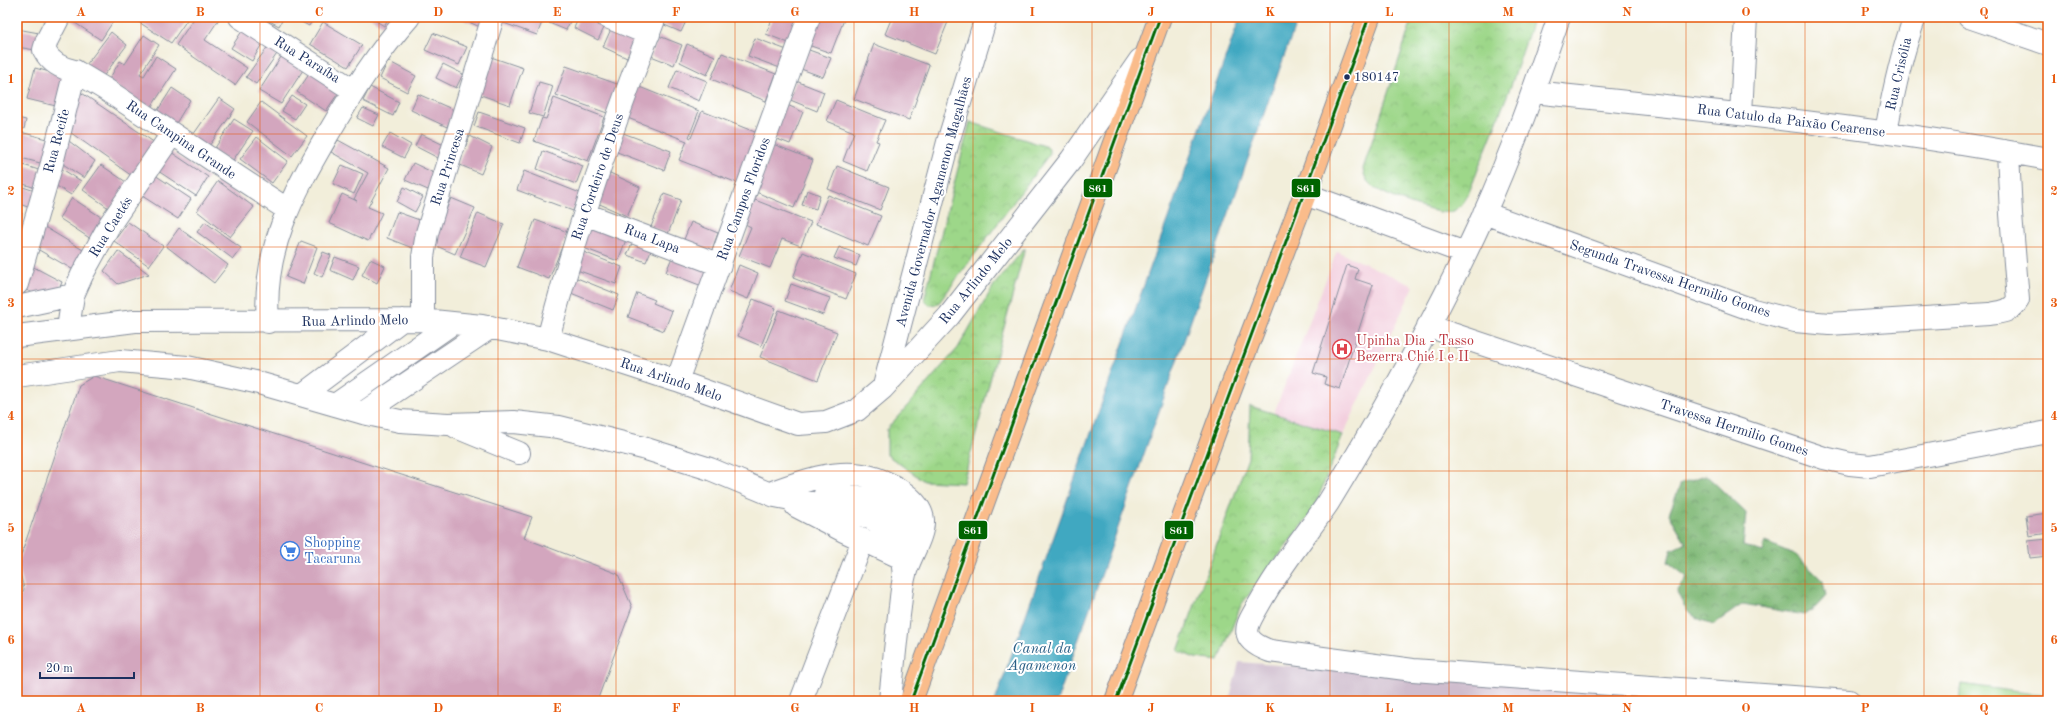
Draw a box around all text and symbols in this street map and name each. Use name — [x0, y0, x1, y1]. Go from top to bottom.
text: A — [76, 6, 86, 19]
text: B — [195, 6, 205, 19]
text: C — [315, 6, 323, 19]
text: D — [433, 6, 443, 19]
text: E — [553, 6, 562, 19]
text: F — [672, 6, 681, 19]
text: G — [790, 6, 800, 19]
text: H — [909, 6, 920, 19]
text: I — [1029, 6, 1035, 19]
text: J — [1147, 6, 1155, 19]
text: K — [1265, 6, 1275, 19]
text: L — [1385, 6, 1394, 19]
text: M — [1502, 6, 1514, 19]
text: N — [1622, 6, 1632, 19]
text: O — [1741, 6, 1751, 19]
text: P — [1860, 6, 1870, 19]
text: Q — [1979, 6, 1989, 19]
street label: Rua Paraíba — [272, 34, 342, 86]
street label: Rua Crisólia — [1884, 36, 1914, 112]
place label: 180147 — [1354, 71, 1399, 84]
marker: 180147 — [1342, 72, 1352, 82]
text: 1 — [7, 73, 15, 86]
text: 1 — [2050, 73, 2058, 86]
street label: Avenida Governador Agamenon Magalhães — [894, 75, 974, 329]
street label: Rua Campina Grande — [124, 98, 238, 182]
street label: Rua Catulo da Paixão Cearense — [1696, 103, 1886, 139]
street label: Rua Recife — [42, 107, 72, 175]
street label: Rua Cordeiro de Deus — [570, 112, 626, 242]
street label: Rua Princesa — [429, 126, 467, 207]
street label: Rua Campos Floridos — [715, 136, 773, 262]
line badge: 861 — [1083, 178, 1113, 198]
line badge: 861 — [1291, 178, 1321, 198]
text: 861 — [1088, 184, 1108, 195]
text: 861 — [1296, 184, 1316, 195]
text: 2 — [7, 185, 15, 198]
text: 2 — [2050, 185, 2058, 198]
street label: Rua Caetés — [87, 194, 135, 260]
street label: Rua Lapa — [622, 222, 682, 256]
street label: Rua Arlindo Melo — [937, 235, 1015, 327]
street label: Segunda Travessa Hermilio Gomes — [1568, 238, 1772, 320]
text: 3 — [7, 297, 15, 310]
text: 3 — [2050, 297, 2058, 310]
street label: Rua Arlindo Melo — [301, 313, 409, 329]
place label: Upinha Dia - Tasso Bezerra Chié I e II — [1356, 334, 1474, 364]
hospital icon: Upinha Dia - Tasso Bezerra Chié I e II — [1331, 338, 1353, 360]
street label: Rua Arlindo Melo — [618, 356, 724, 404]
street label: Travessa Hermilio Gomes — [1658, 397, 1810, 459]
text: 4 — [7, 410, 15, 423]
text: 4 — [2050, 410, 2058, 423]
line badge: 861 — [958, 520, 988, 540]
line badge: 861 — [1164, 520, 1194, 540]
text: 5 — [7, 522, 15, 535]
text: 5 — [2050, 522, 2058, 535]
text: 861 — [963, 526, 983, 537]
text: 861 — [1169, 526, 1189, 537]
place label: Shopping Tacaruna — [304, 536, 361, 566]
supermarket icon: Shopping Tacaruna — [279, 540, 301, 562]
text: 6 — [7, 634, 15, 647]
text: 6 — [2050, 634, 2058, 647]
water label: Canal da Agamenon — [1007, 642, 1077, 674]
scale bar — [40, 654, 134, 680]
text: 20 m — [46, 663, 73, 675]
text: A — [76, 702, 86, 715]
text: B — [195, 702, 205, 715]
text: C — [315, 702, 323, 715]
text: D — [433, 702, 443, 715]
text: E — [553, 702, 562, 715]
text: F — [672, 702, 681, 715]
text: G — [790, 702, 800, 715]
text: H — [909, 702, 920, 715]
text: I — [1029, 702, 1035, 715]
text: J — [1147, 702, 1155, 715]
text: K — [1265, 702, 1275, 715]
text: L — [1385, 702, 1394, 715]
text: M — [1502, 702, 1514, 715]
text: N — [1622, 702, 1632, 715]
text: O — [1741, 702, 1751, 715]
text: P — [1860, 702, 1870, 715]
text: Q — [1979, 702, 1989, 715]

